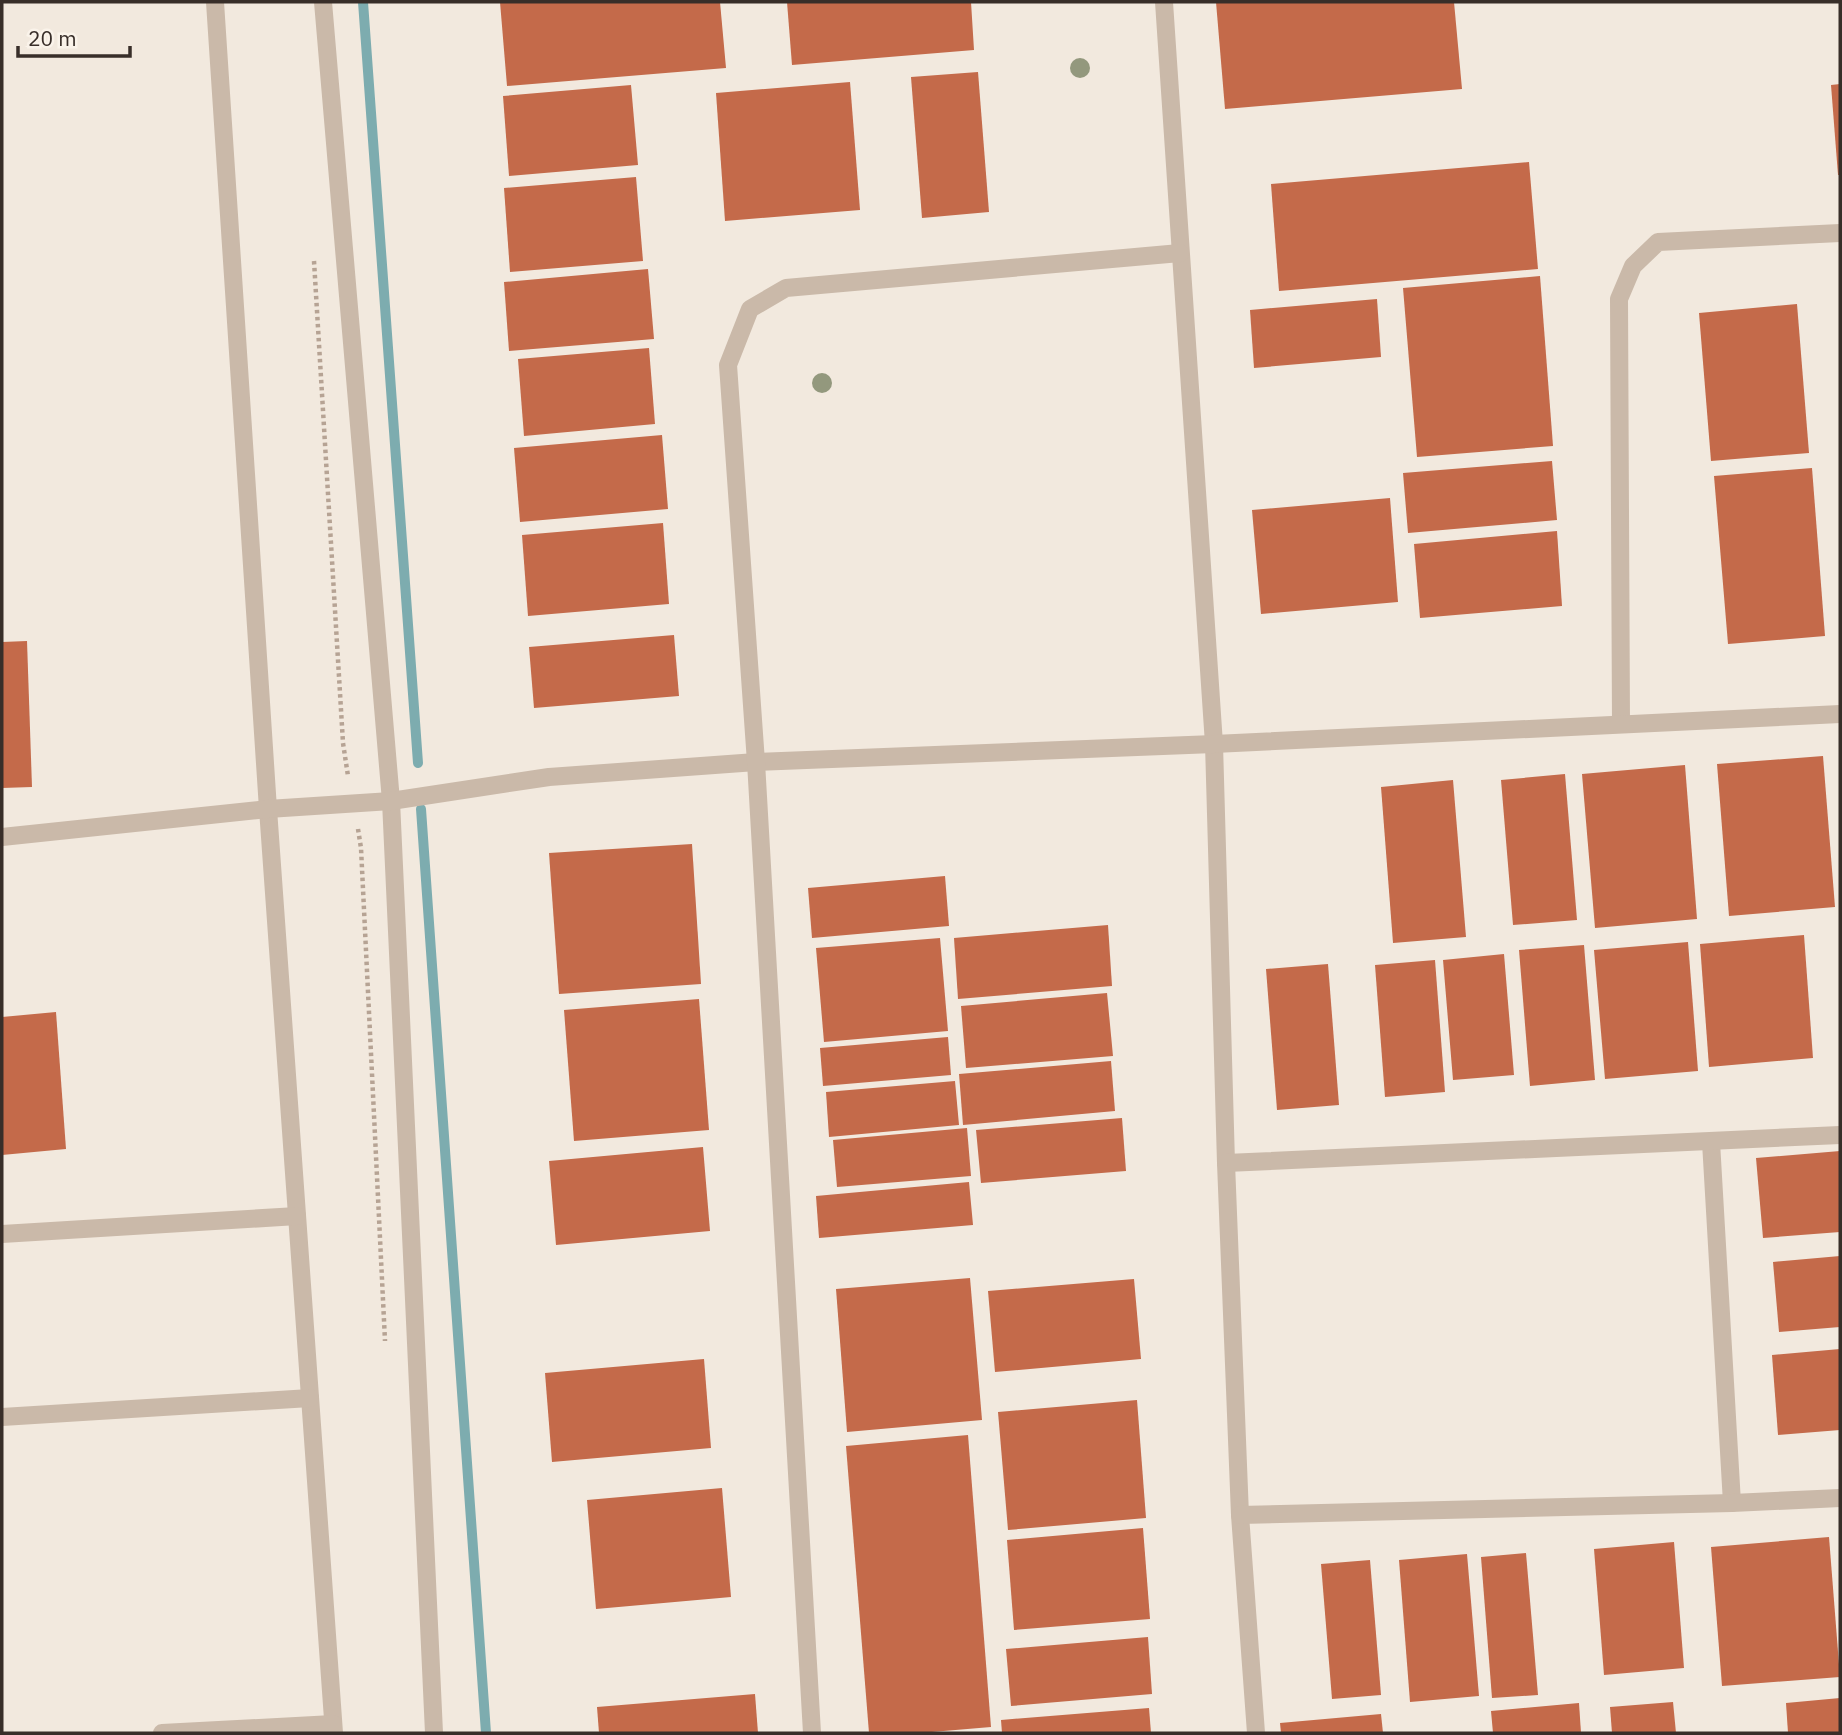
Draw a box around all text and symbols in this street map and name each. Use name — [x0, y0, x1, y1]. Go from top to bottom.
scale bar — [18, 14, 130, 58]
text: 20 m — [28, 24, 77, 52]

